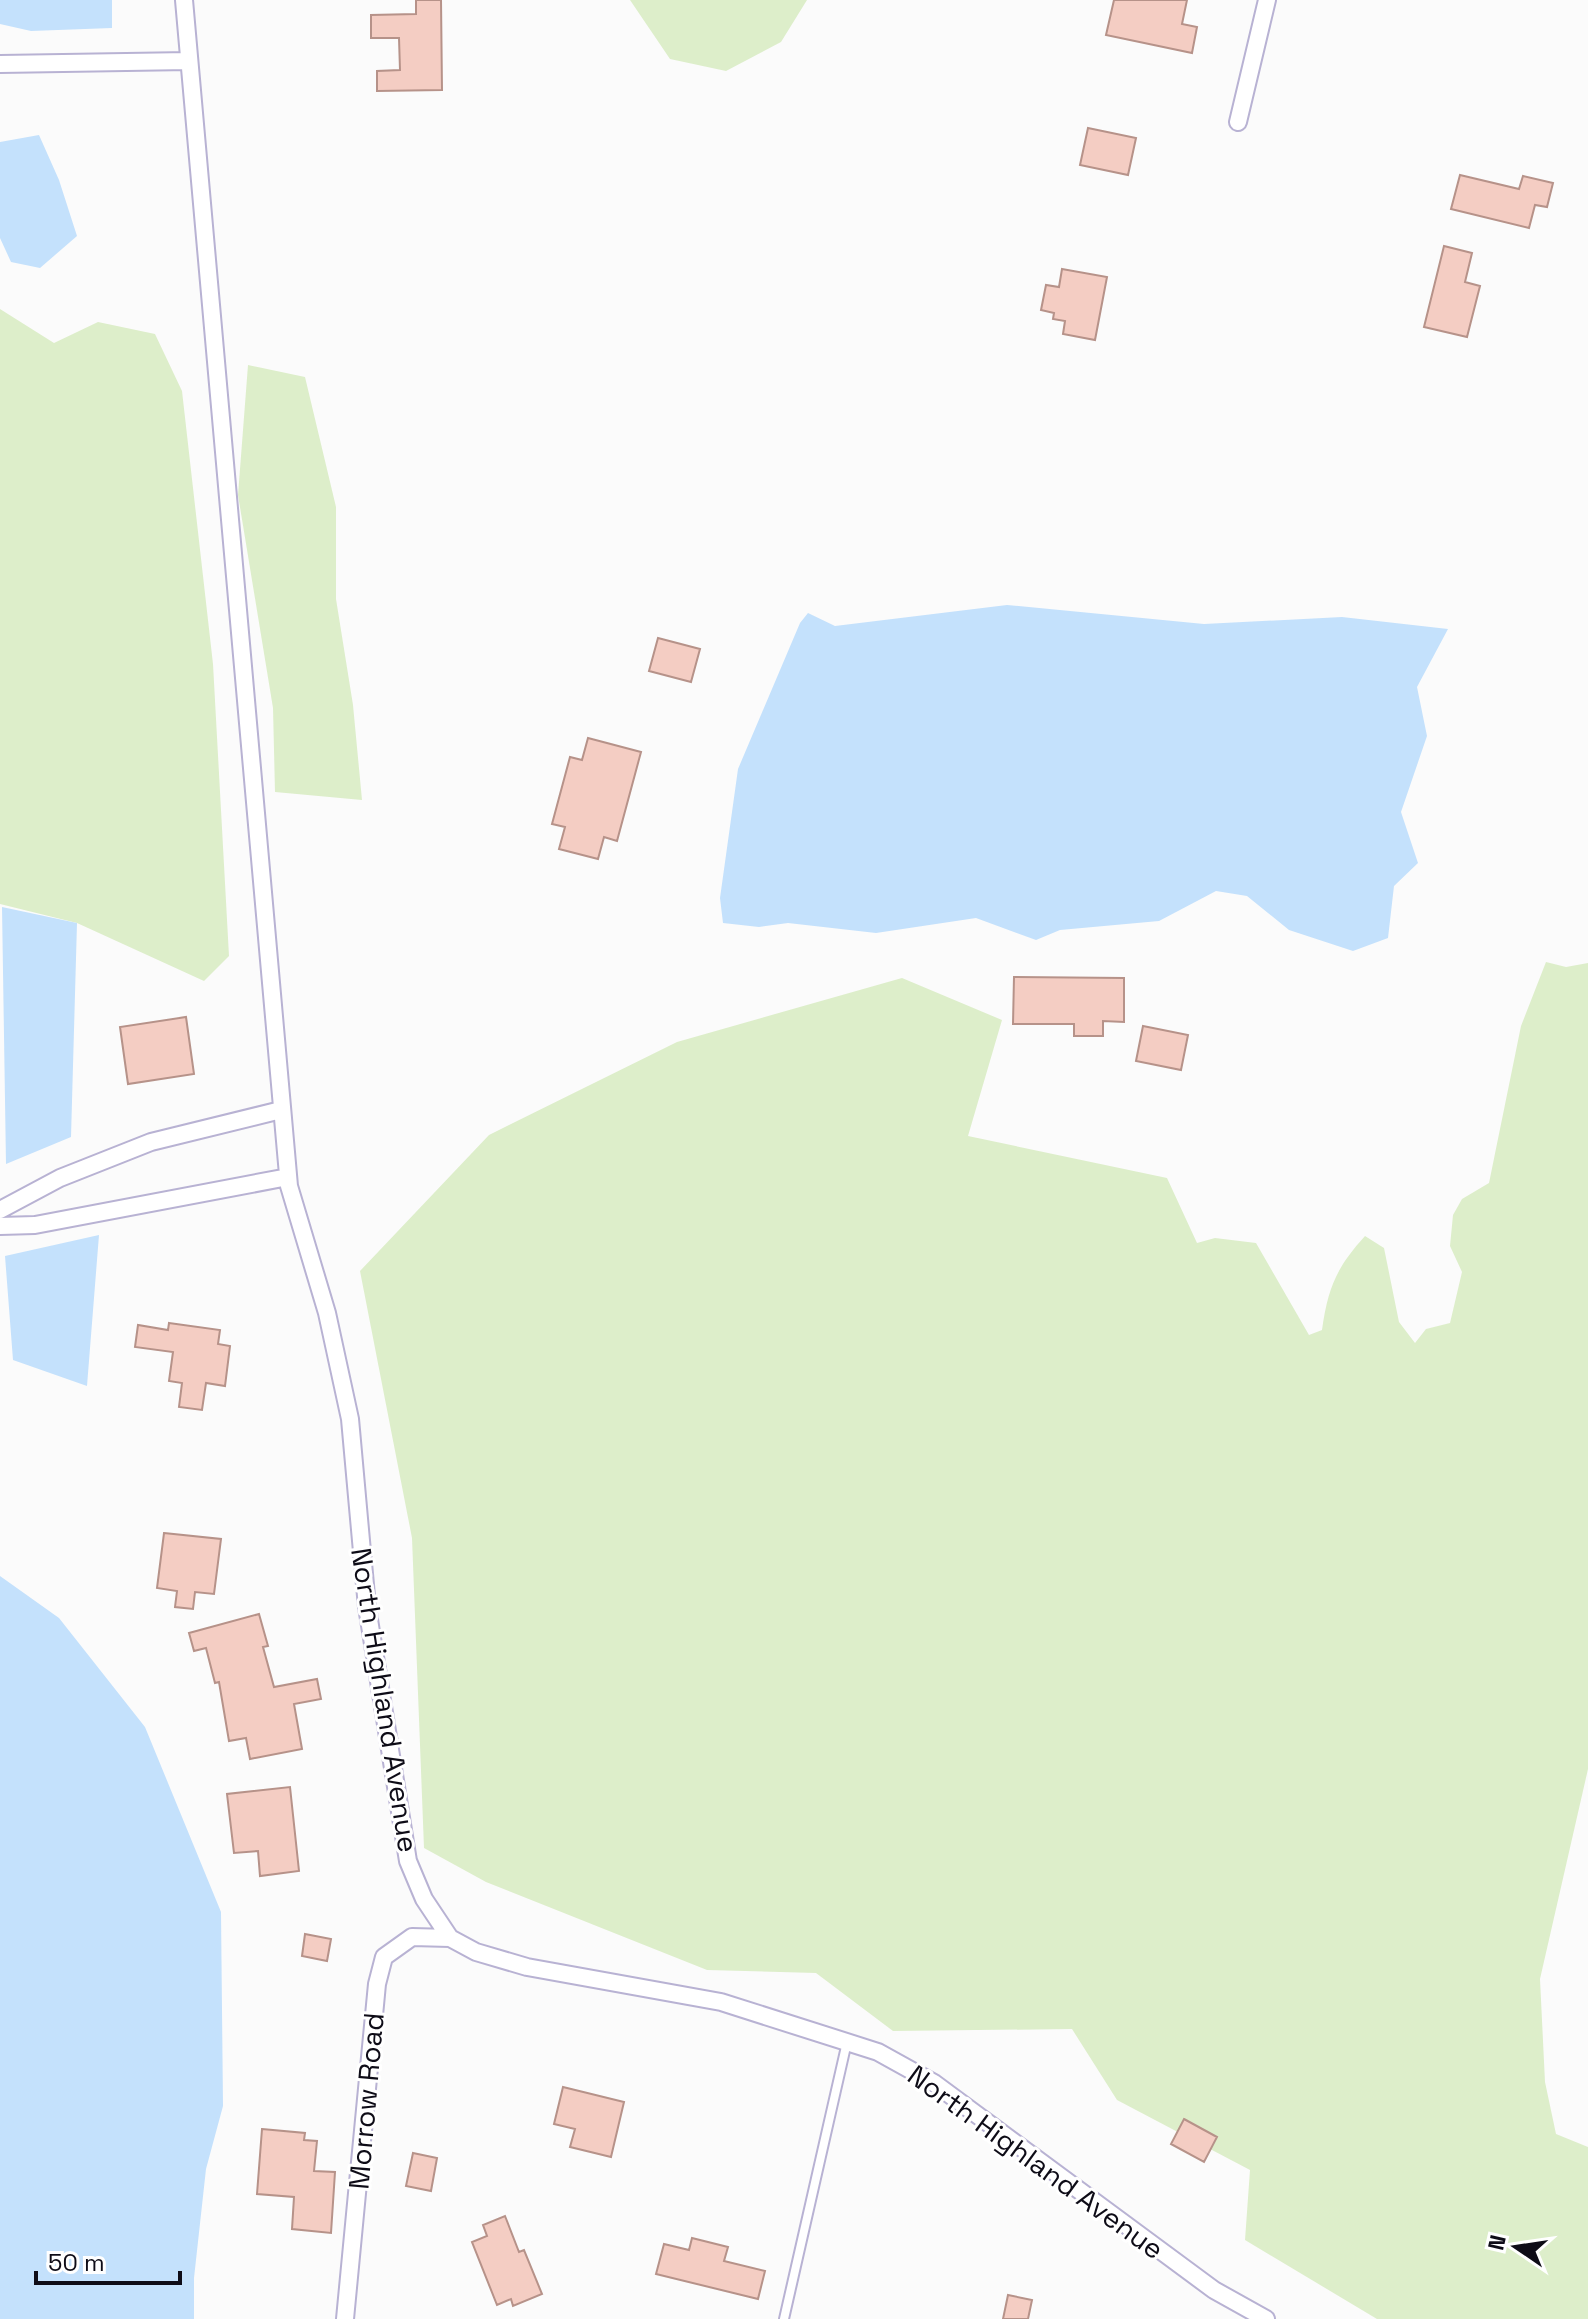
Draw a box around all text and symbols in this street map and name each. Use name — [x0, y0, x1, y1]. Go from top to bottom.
street label: North Highland Avenue — [343, 1545, 427, 1855]
street label: Morrow Road — [340, 2011, 392, 2191]
street label: North Highland Avenue — [901, 2057, 1171, 2267]
north arrow — [1476, 2207, 1556, 2287]
text: N — [1481, 2232, 1512, 2253]
scale bar — [36, 2235, 180, 2285]
text: 50 m — [48, 2247, 105, 2278]

